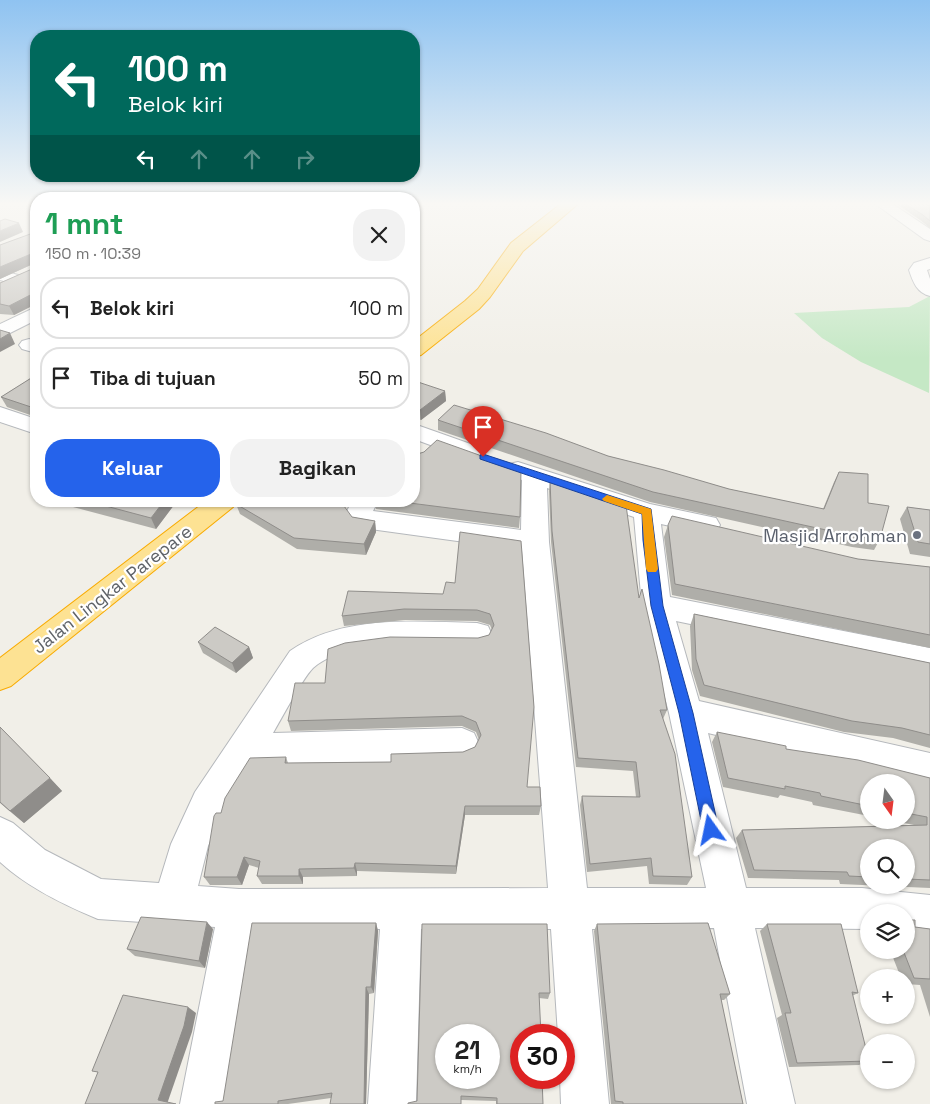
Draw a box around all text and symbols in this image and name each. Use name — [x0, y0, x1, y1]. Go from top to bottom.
text: 100 m — [128, 47, 228, 91]
icon: left — [45, 50, 110, 115]
text: Belok kiri — [128, 90, 223, 118]
icon: left — [132, 145, 160, 173]
icon: ahead — [185, 145, 213, 173]
icon: ahead — [238, 145, 266, 173]
icon: right — [291, 145, 319, 173]
text: 1 mnt — [45, 204, 124, 243]
button: close — [353, 209, 405, 261]
text: 150 m · 10:39 — [45, 243, 141, 264]
icon: left — [47, 294, 75, 322]
text: Belok kiri — [90, 296, 174, 321]
text: 100 m — [349, 296, 403, 321]
icon: arrive — [47, 364, 75, 392]
text: Tiba di tujuan — [90, 366, 216, 391]
text: 50 m — [358, 366, 403, 391]
pin — [462, 406, 504, 457]
icon: arrive — [469, 413, 497, 441]
button: Keluar — [45, 439, 220, 497]
button: Bagikan — [230, 439, 405, 497]
street label: Jalan Lingkar Parepare — [28, 520, 196, 658]
place label: Masjid Arrohman — [763, 524, 907, 547]
marker: Masjid Arrohman — [911, 529, 923, 541]
north arrow — [860, 774, 915, 829]
map controls — [860, 774, 915, 1089]
position arrow — [684, 803, 736, 855]
button: search — [860, 839, 915, 894]
button: layers — [860, 904, 915, 959]
button: + — [860, 969, 915, 1024]
speed limit sign: 30 — [510, 1024, 575, 1089]
text: 21 — [454, 1034, 481, 1066]
button: − — [860, 1034, 915, 1089]
text: km/h — [453, 1061, 482, 1077]

